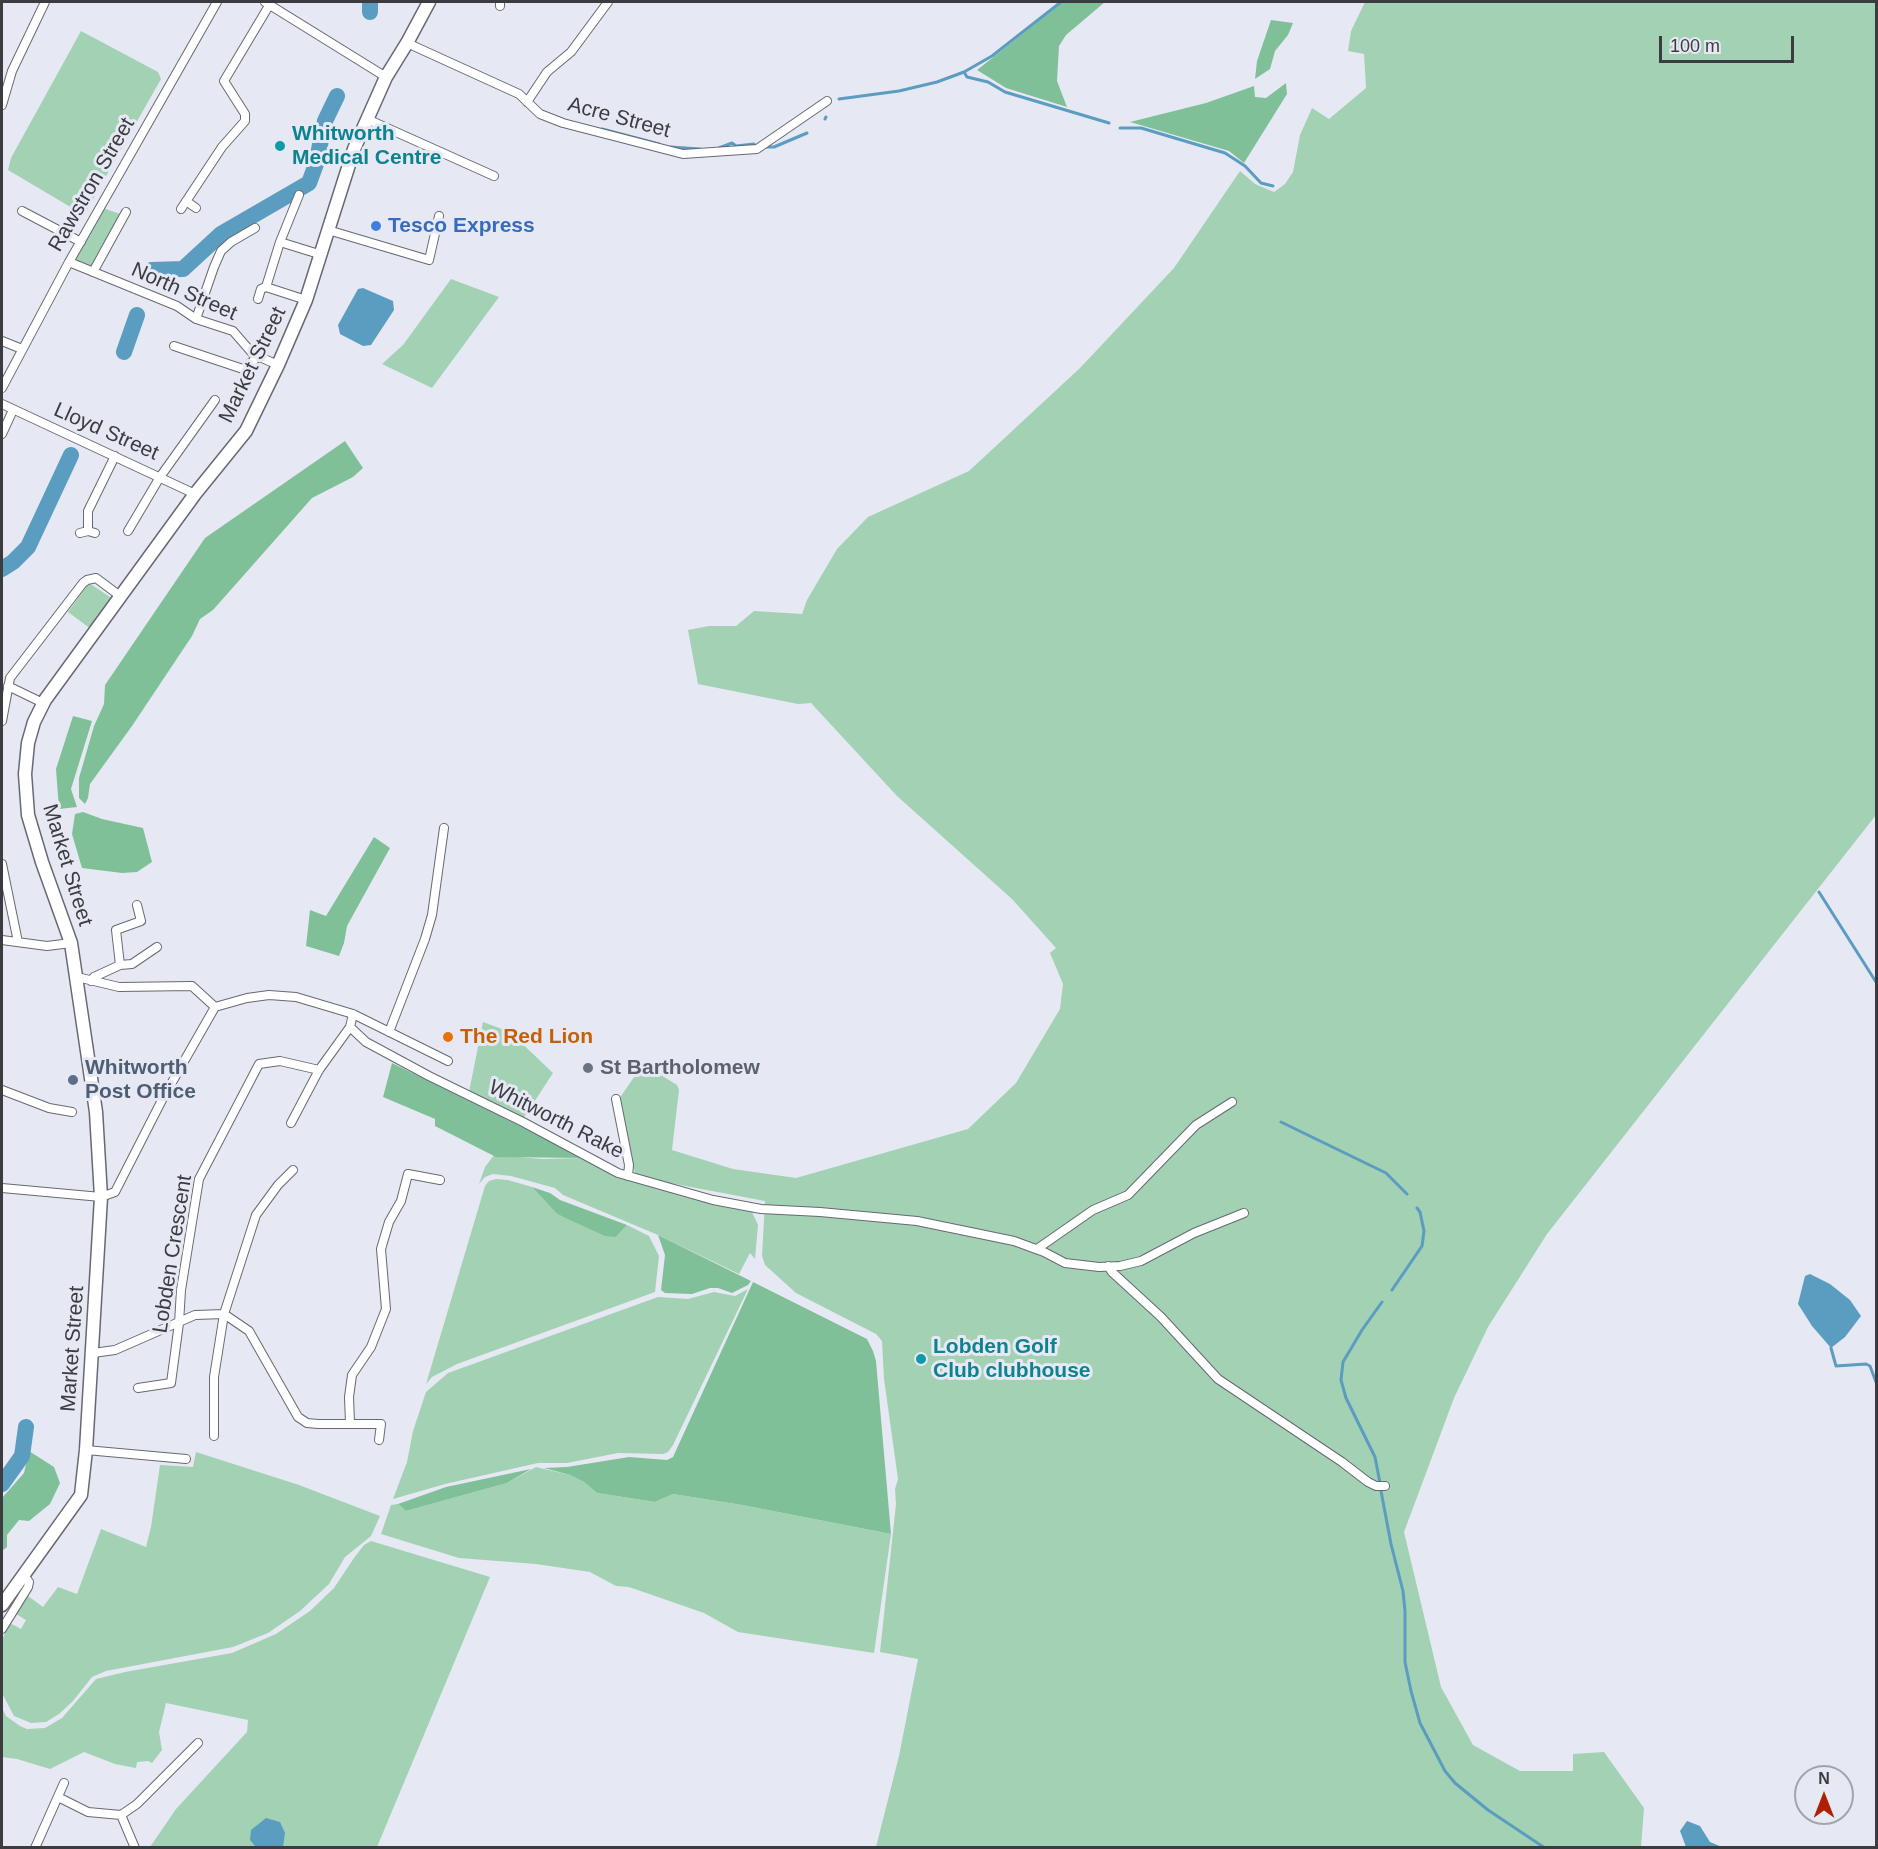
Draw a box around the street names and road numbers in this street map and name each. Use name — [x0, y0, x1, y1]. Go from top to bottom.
street label: Acre Street — [565, 92, 673, 144]
street label: Rawstron Street — [43, 114, 141, 256]
street label: North Street — [127, 257, 241, 327]
street label: Market Street — [214, 303, 292, 427]
street label: Lloyd Street — [50, 398, 162, 466]
street label: Market Street — [37, 801, 97, 929]
street label: Whitworth Rake — [484, 1075, 628, 1165]
street label: Lobden Crescent — [148, 1173, 198, 1335]
street label: Market Street — [56, 1285, 90, 1413]

